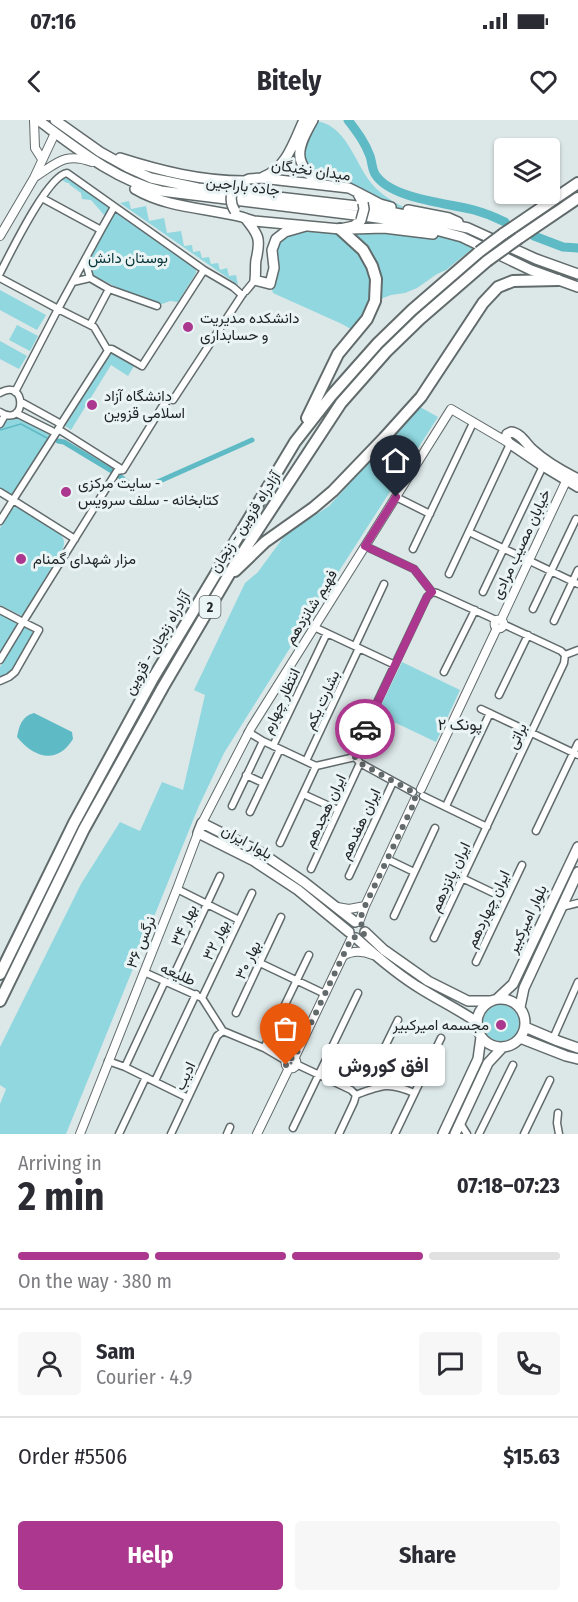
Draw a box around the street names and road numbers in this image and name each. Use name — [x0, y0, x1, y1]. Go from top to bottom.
street label: میدان نخبگان — [270, 156, 352, 184]
street label: جاده باراجین — [205, 173, 281, 200]
street label: آزادراه قزوین - زنجان — [206, 467, 286, 576]
street label: خیابان مصیب مرادی — [488, 486, 555, 602]
street label: فهیم شانزدهم — [281, 566, 342, 648]
street label: آزادراه زنجان - قزوین — [120, 587, 196, 699]
road number: 2 — [200, 596, 220, 618]
street label: انتظار چهارم — [258, 665, 305, 737]
street label: بشارت یکم — [300, 667, 344, 733]
street label: براتی — [503, 720, 532, 752]
street label: ایران هجدهم — [300, 771, 351, 851]
street label: ایران هفدهم — [336, 786, 385, 863]
street label: بلوار ایران — [219, 821, 275, 863]
street label: ایران پانزدهم — [426, 839, 475, 915]
street label: ایران چهاردهم — [462, 868, 515, 951]
street label: بلوار امیرکبیر — [503, 882, 551, 957]
street label: بهار ۳۴ — [167, 902, 201, 948]
street label: نرگس ۳۶ — [122, 913, 161, 971]
street label: بهار ۳۲ — [199, 917, 233, 963]
street label: بهار ۳۰ — [231, 938, 265, 982]
street label: طلیعه — [158, 959, 198, 989]
street label: ادیب — [171, 1059, 199, 1093]

